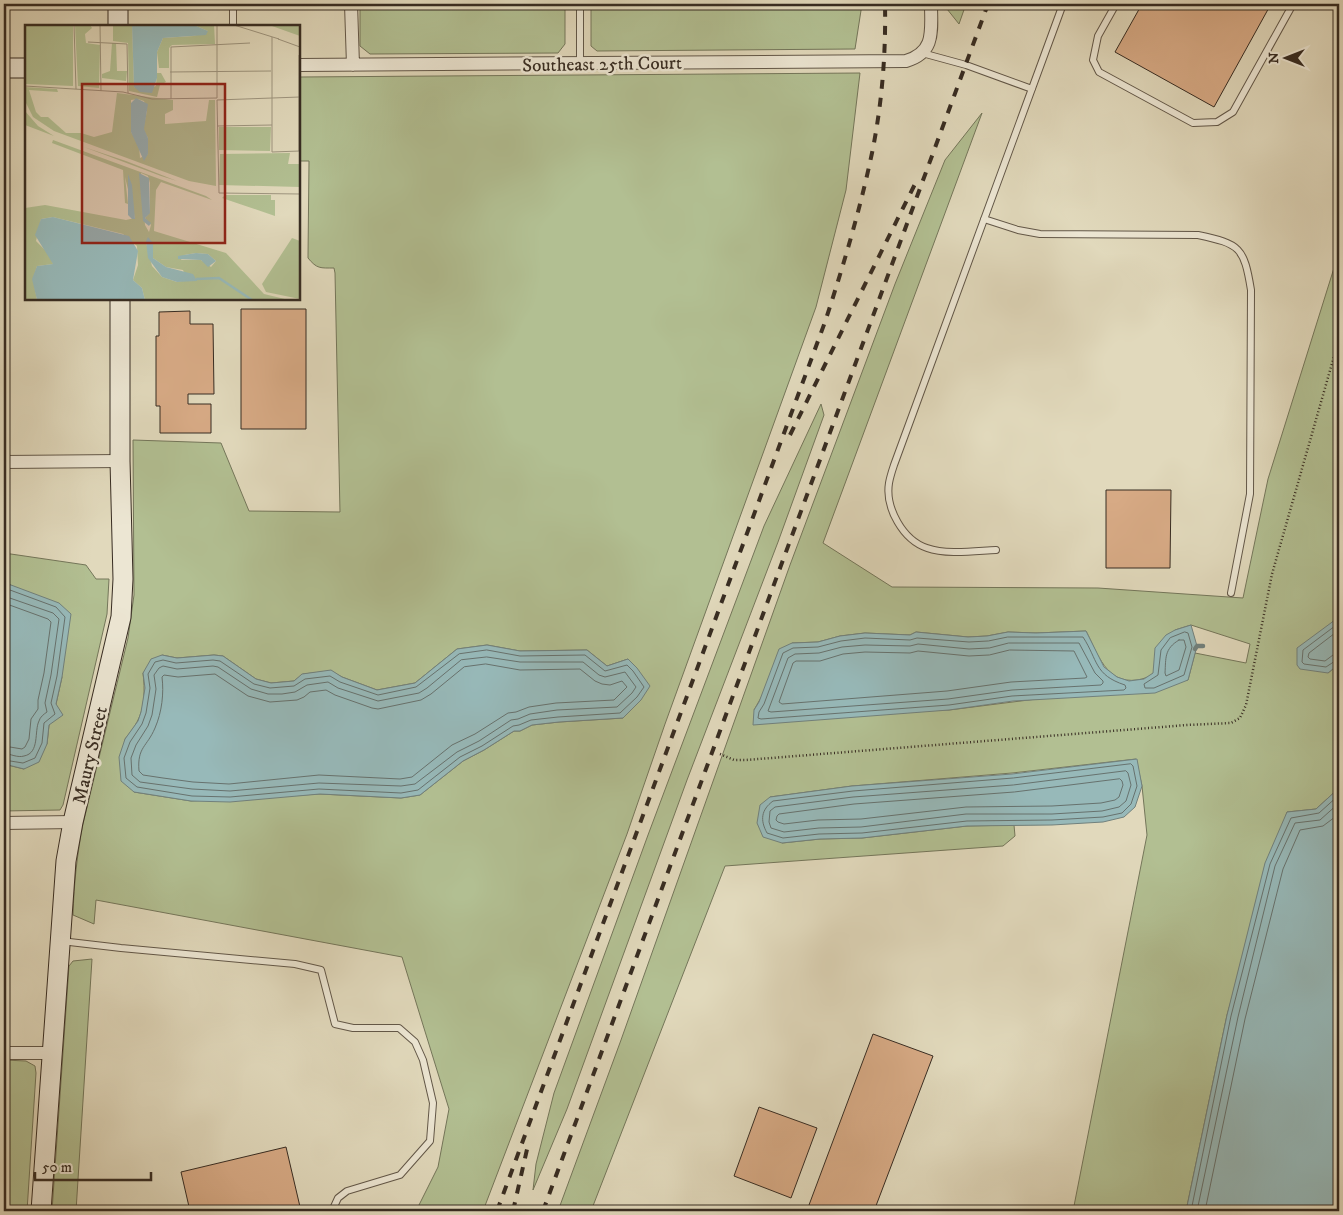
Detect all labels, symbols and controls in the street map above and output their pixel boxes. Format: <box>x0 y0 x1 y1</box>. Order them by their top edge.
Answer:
inset map <box>25 25 300 300</box>
north arrow <box>1260 32 1310 82</box>
street label: Southeast 25th Court <box>522 52 682 77</box>
text: N <box>1265 52 1283 64</box>
street label: Maury Street <box>68 704 113 807</box>
scale bar <box>35 1150 151 1182</box>
text: 50 m <box>42 1158 72 1177</box>

